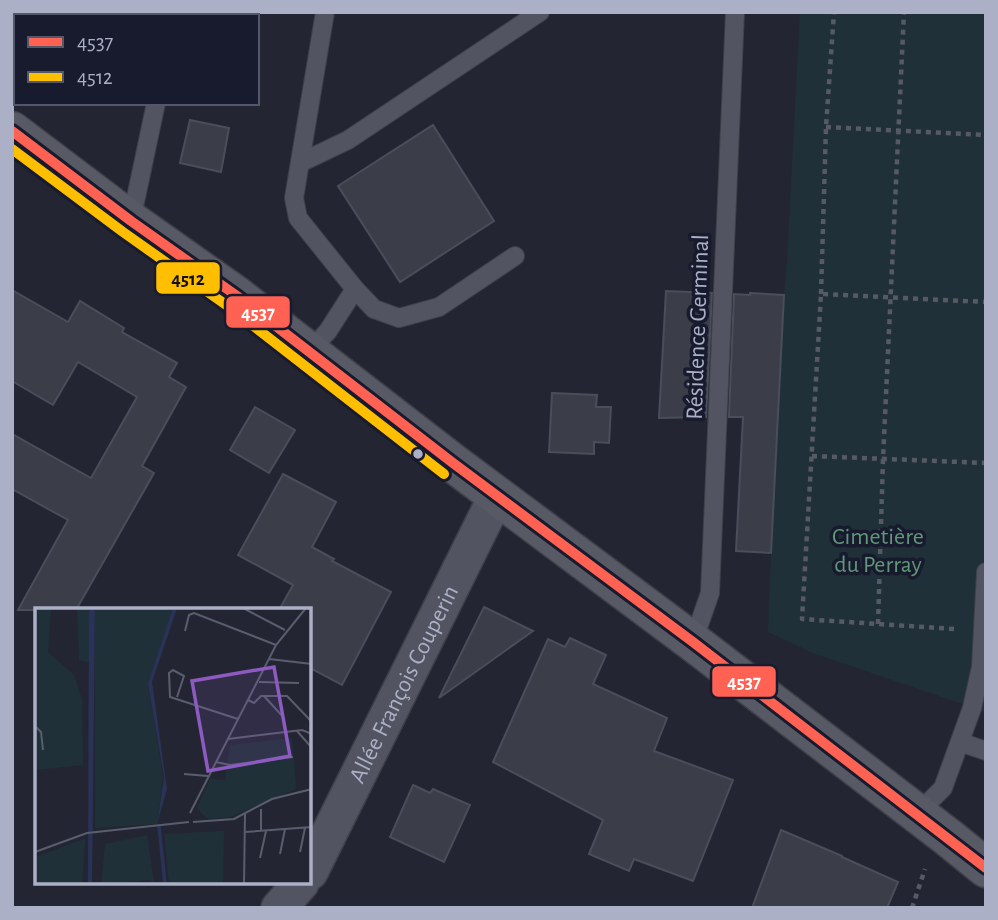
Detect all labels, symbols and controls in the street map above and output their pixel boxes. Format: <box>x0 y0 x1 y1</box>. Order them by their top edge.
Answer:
legend <box>14 14 259 105</box>
text: 4537 <box>77 32 114 53</box>
text: 4512 <box>77 67 113 88</box>
street label: Résidence Germinal <box>683 234 713 420</box>
line badge: 4512 <box>155 261 221 295</box>
text: 4512 <box>171 270 205 289</box>
line badge: 4537 <box>225 295 291 329</box>
text: 4537 <box>241 304 275 323</box>
unlabelled marker <box>411 447 425 461</box>
park label: Cimetière du Perray <box>832 525 924 577</box>
street label: Allée François Couperin <box>345 582 463 787</box>
inset map <box>35 608 312 885</box>
line badge: 4537 <box>711 665 777 698</box>
text: 4537 <box>727 673 761 692</box>

